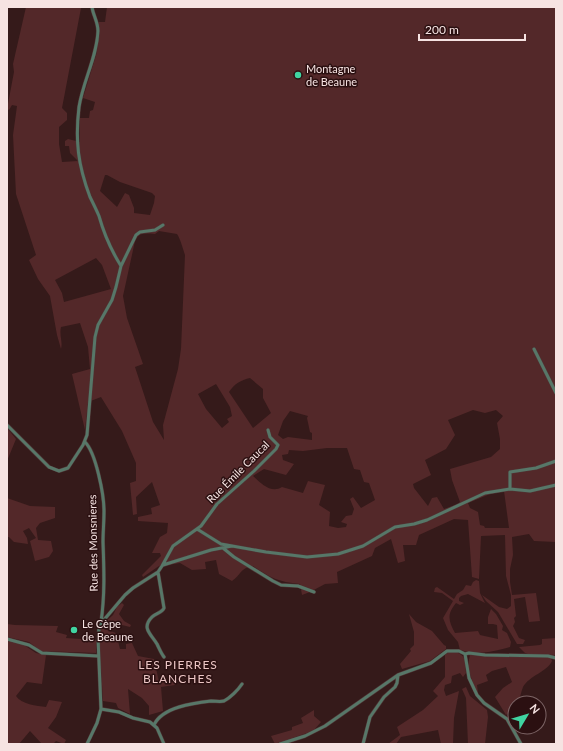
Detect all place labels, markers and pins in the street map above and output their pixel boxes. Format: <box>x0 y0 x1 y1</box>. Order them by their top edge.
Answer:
place label: Montagne de Beaune <box>306 62 357 88</box>
marker: Montagne de Beaune <box>293 70 303 80</box>
place label: Le Cèpe de Beaune <box>82 617 133 643</box>
marker: Le Cèpe de Beaune <box>69 625 79 635</box>

